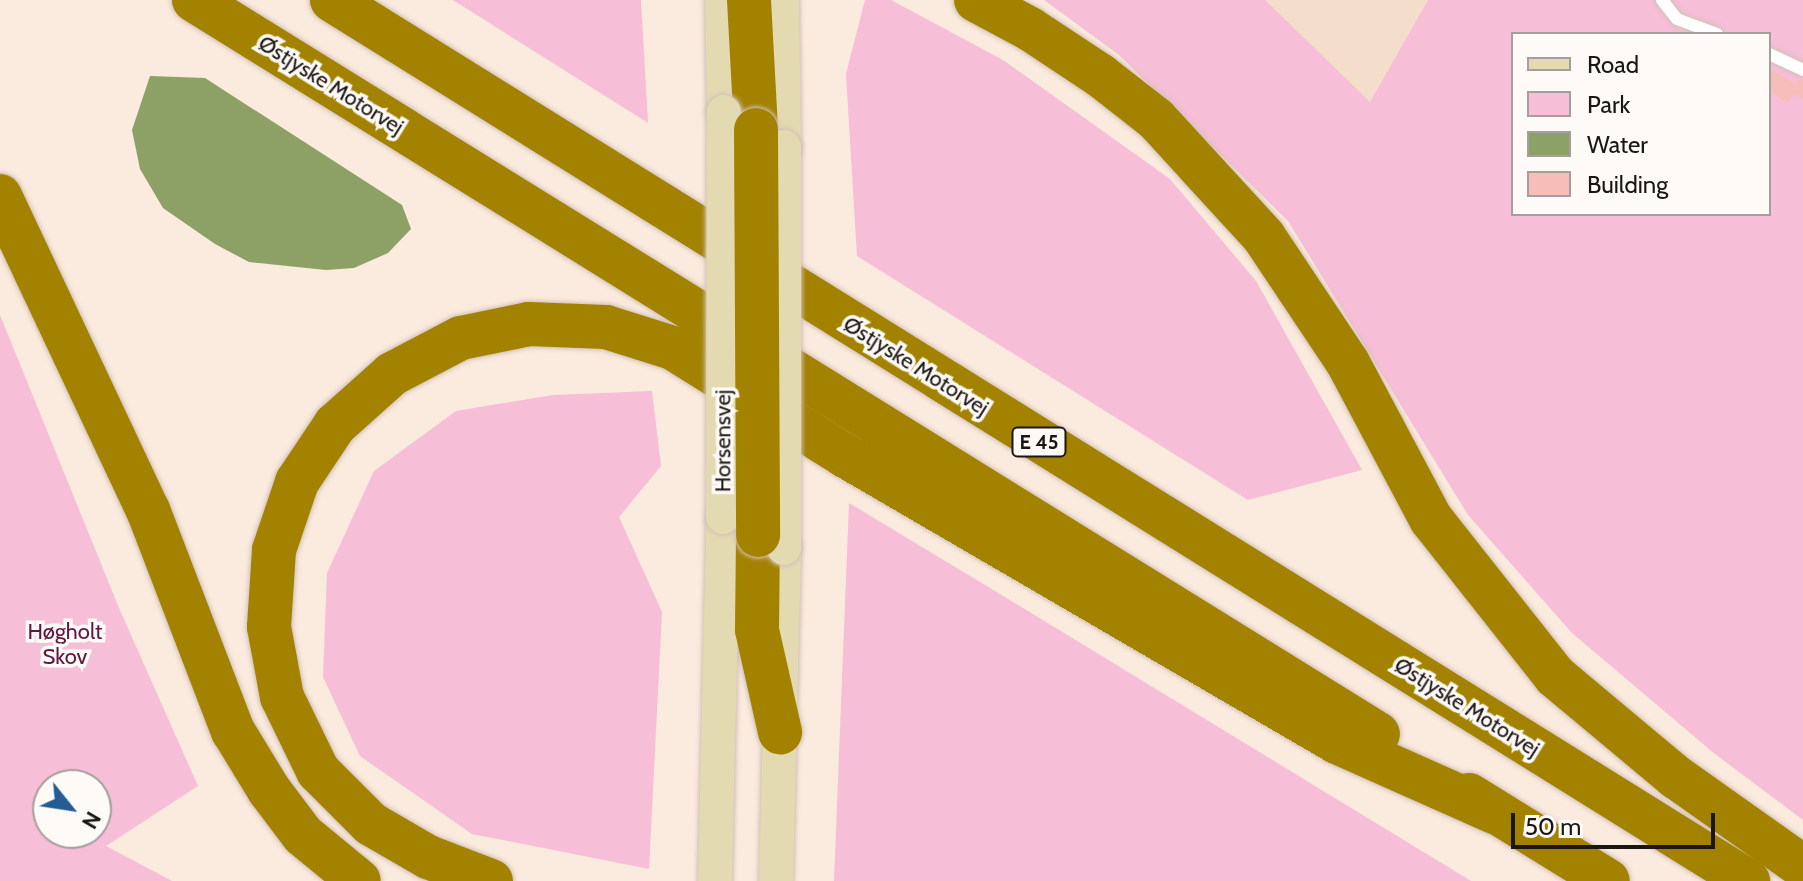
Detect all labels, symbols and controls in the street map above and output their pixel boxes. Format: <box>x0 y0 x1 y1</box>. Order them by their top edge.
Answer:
street label: Østjyske Motorvej <box>254 30 408 140</box>
legend <box>1511 32 1771 216</box>
text: Road <box>1587 50 1639 79</box>
text: Park <box>1587 90 1630 119</box>
text: Water <box>1587 130 1648 159</box>
text: Building <box>1587 170 1668 199</box>
street label: Østjyske Motorvej <box>839 311 993 421</box>
street label: Horsensvej <box>710 390 736 492</box>
road number: E 45 <box>1011 426 1067 458</box>
park label: Høgholt Skov <box>28 618 102 670</box>
street label: Østjyske Motorvej <box>1390 652 1544 762</box>
north arrow <box>32 769 112 849</box>
scale bar <box>1515 797 1719 847</box>
text: N <box>76 807 107 834</box>
text: 50 m <box>1525 812 1581 841</box>

